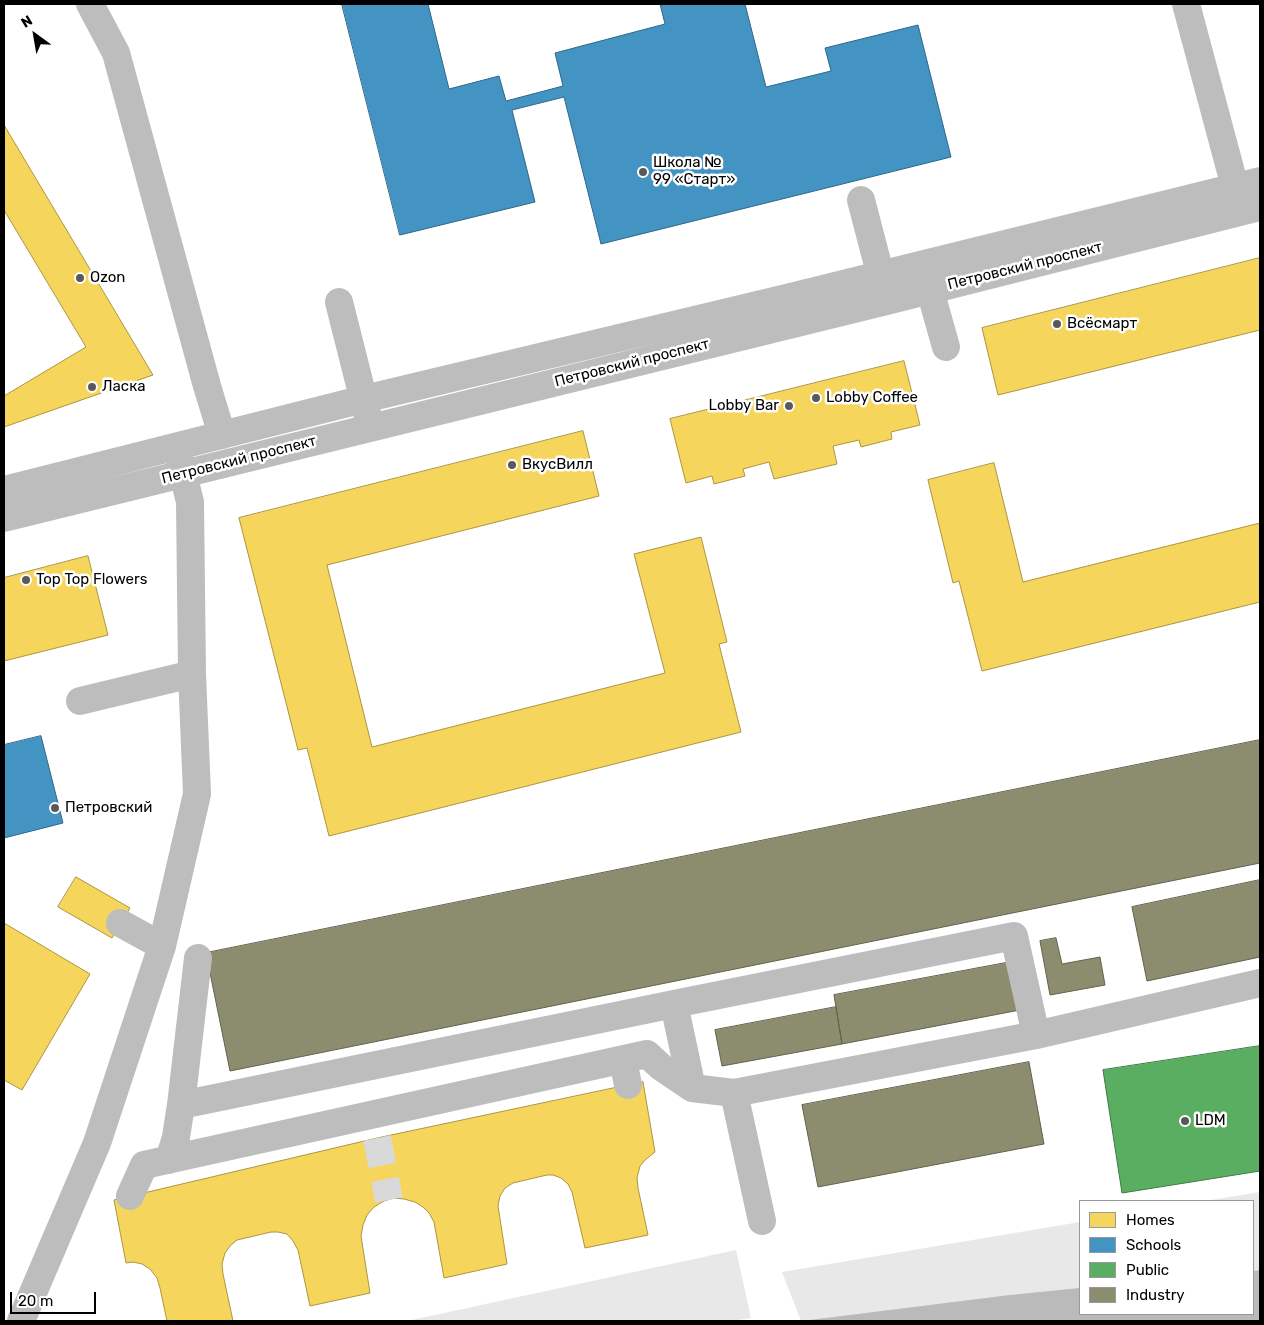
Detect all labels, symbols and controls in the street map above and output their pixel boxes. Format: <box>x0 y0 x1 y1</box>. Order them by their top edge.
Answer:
north arrow <box>10 10 60 60</box>
text: N <box>18 12 36 32</box>
place label: Школа № 99 «Старт» <box>653 154 735 189</box>
marker: Школа № 99 «Старт» <box>637 166 649 178</box>
street label: Петровский проспект <box>946 238 1104 294</box>
place label: Ozon <box>90 269 125 287</box>
marker: Ozon <box>74 272 86 284</box>
place label: Всёсмарт <box>1067 315 1137 333</box>
marker: Всёсмарт <box>1051 318 1063 330</box>
street label: Петровский проспект <box>553 335 711 391</box>
place label: Ласка <box>102 378 145 396</box>
marker: Ласка <box>86 381 98 393</box>
place label: Lobby Coffee <box>826 389 918 407</box>
marker: Lobby Coffee <box>810 392 822 404</box>
place label: Lobby Bar <box>709 397 779 415</box>
marker: Lobby Bar <box>783 400 795 412</box>
street label: Петровский проспект <box>160 432 318 488</box>
place label: ВкусВилл <box>522 456 593 474</box>
marker: ВкусВилл <box>506 459 518 471</box>
place label: Top Top Flowers <box>36 571 147 589</box>
marker: Top Top Flowers <box>20 574 32 586</box>
place label: Петровский <box>65 799 152 817</box>
marker: Петровский <box>49 802 61 814</box>
place label: LDM <box>1195 1112 1226 1130</box>
marker: LDM <box>1179 1115 1191 1127</box>
legend <box>1079 1200 1254 1315</box>
text: Homes <box>1126 1211 1175 1229</box>
text: Schools <box>1126 1236 1181 1254</box>
text: Public <box>1126 1261 1169 1279</box>
scale bar <box>12 1282 99 1314</box>
text: Industry <box>1126 1286 1185 1304</box>
text: 20 m <box>18 1292 53 1310</box>

